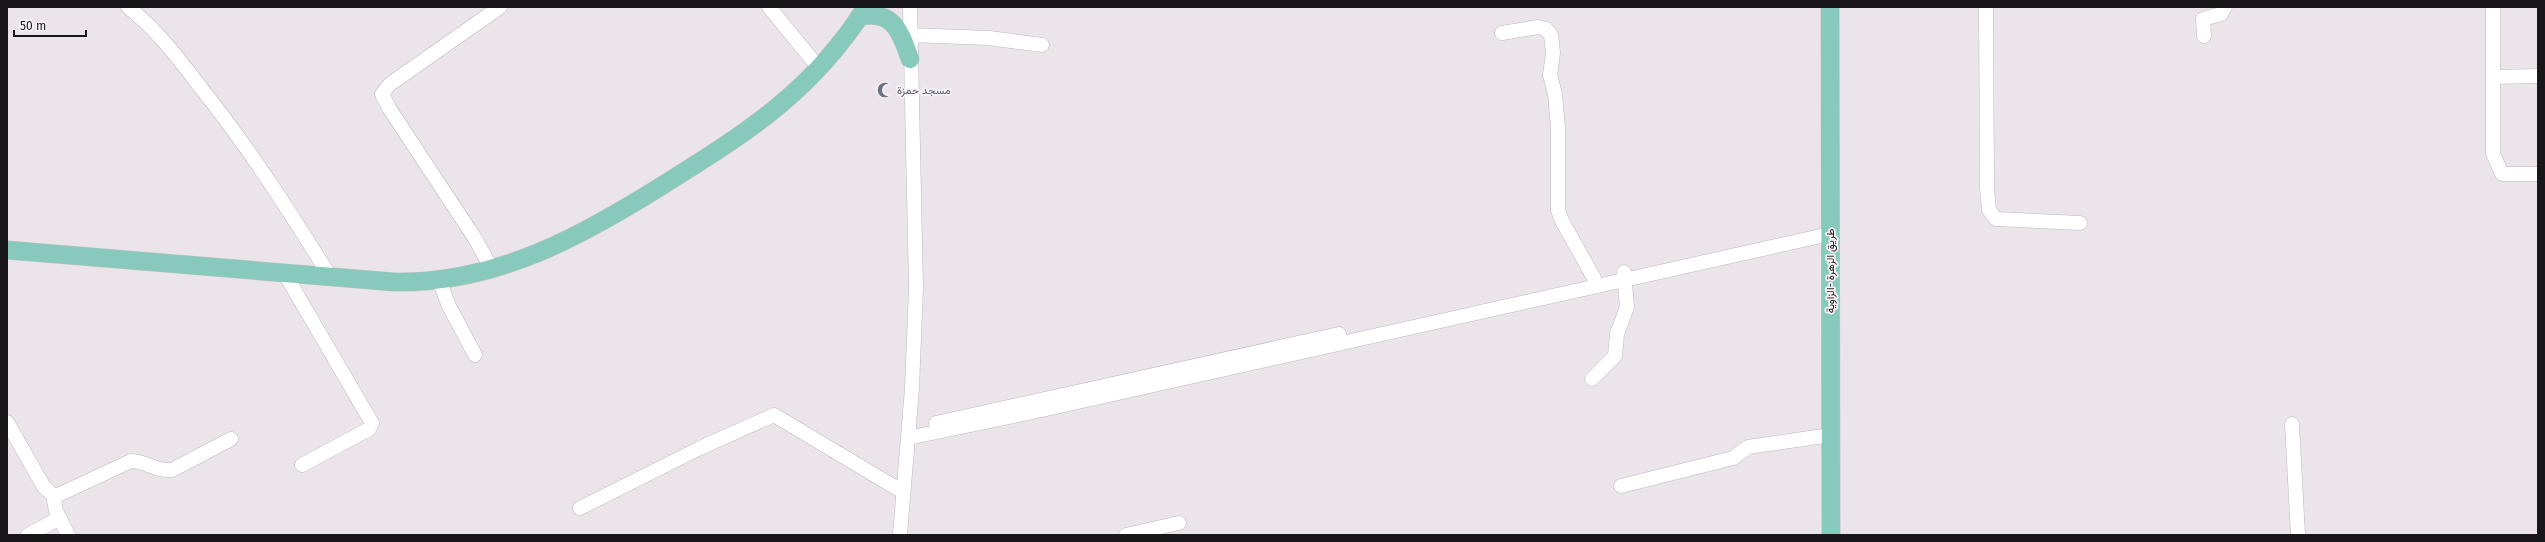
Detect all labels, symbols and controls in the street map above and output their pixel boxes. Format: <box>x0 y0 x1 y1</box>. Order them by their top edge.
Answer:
scale bar <box>14 12 86 38</box>
text: 50 m <box>20 19 46 33</box>
mosque icon: مسجد حمزة <box>876 81 894 99</box>
place label: مسجد حمزة <box>897 84 951 97</box>
street label: طريق الزهرة -الزاوية <box>1824 229 1837 313</box>

